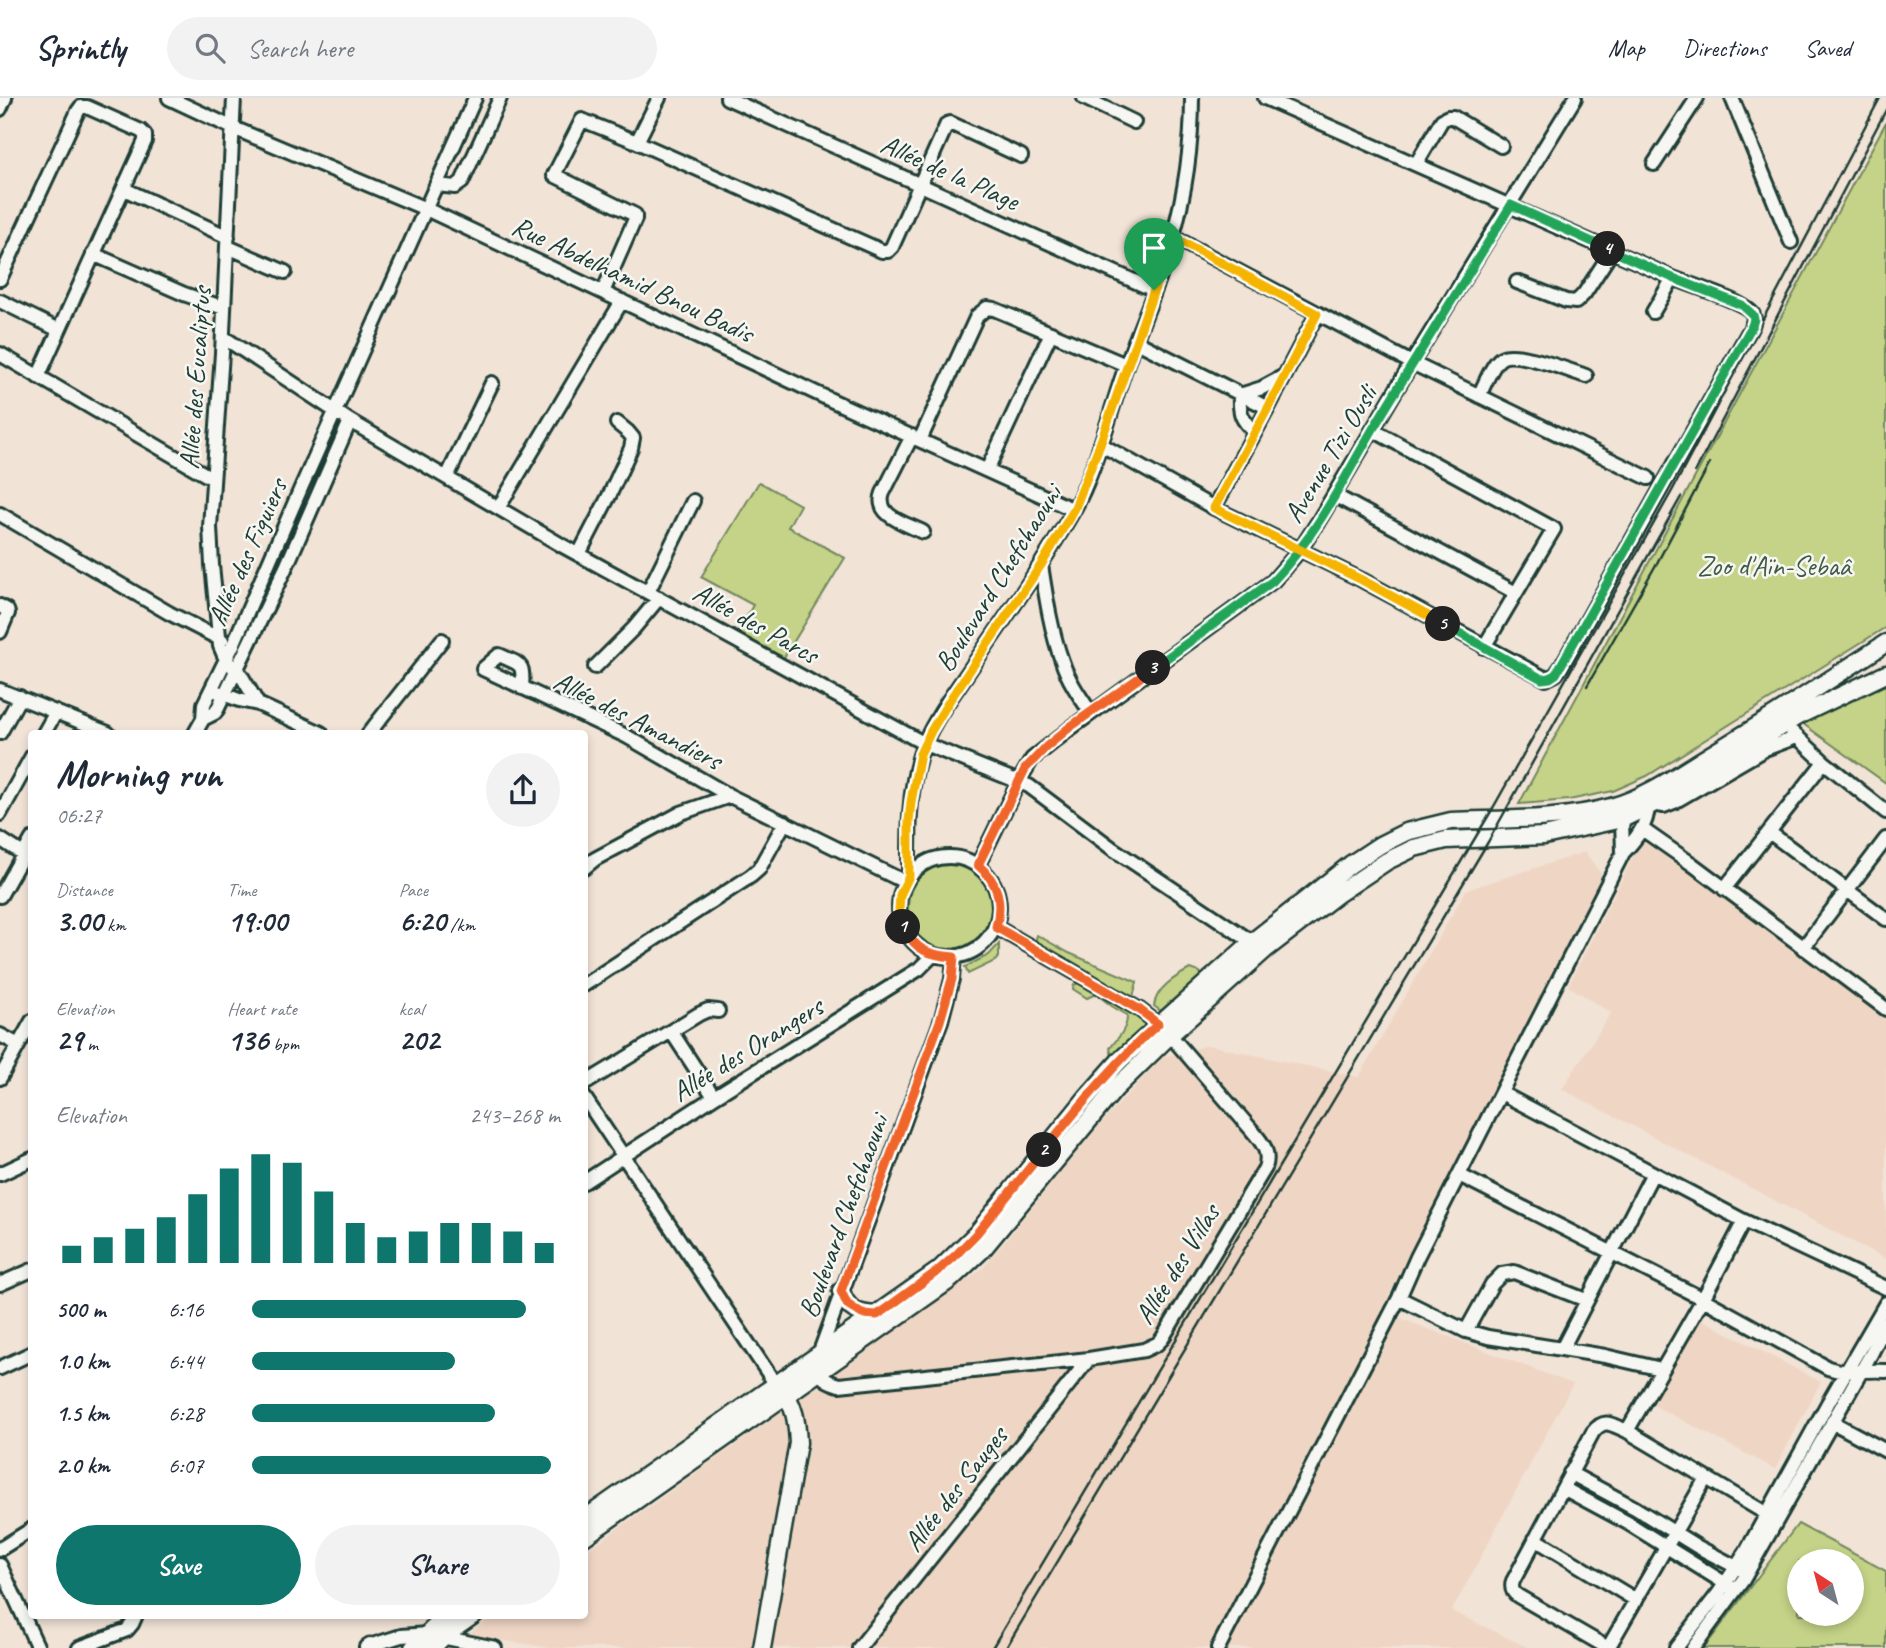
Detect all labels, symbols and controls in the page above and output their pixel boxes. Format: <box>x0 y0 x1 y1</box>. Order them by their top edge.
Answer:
search box <box>167 17 657 80</box>
text: Sprintly <box>35 27 125 69</box>
icon: search <box>191 29 229 67</box>
text: Search here <box>247 32 353 65</box>
text: Map <box>1608 33 1645 63</box>
text: Directions <box>1683 33 1766 63</box>
text: Saved <box>1804 33 1851 63</box>
street label: Allée de la Plage <box>876 126 1026 219</box>
street label: Rue Abdelhamid Bnou Badis <box>507 208 762 351</box>
pin <box>1124 218 1184 290</box>
icon: arrive <box>1135 229 1173 267</box>
pin: 4 <box>1590 232 1626 266</box>
text: 4 <box>1603 236 1612 260</box>
street label: Allée des Eucaliptus <box>171 283 219 470</box>
street label: Avenue Tizi Ousli <box>1275 376 1387 529</box>
street label: Allée des Figuiers <box>199 471 296 631</box>
street label: Boulevard Chefchaouni <box>927 475 1071 678</box>
park label: Zoo d'Aïn-Sebaâ <box>1697 548 1852 583</box>
street label: Allée des Parcs <box>687 574 827 673</box>
pin: 5 <box>1426 606 1460 642</box>
text: 5 <box>1438 611 1447 635</box>
pin: 3 <box>1136 650 1170 686</box>
text: 3 <box>1148 655 1157 679</box>
street label: Allée des Amandiers <box>548 663 730 778</box>
text: Morning run <box>56 751 222 798</box>
button: share <box>486 753 560 827</box>
text: 06:27 <box>56 801 102 830</box>
text: Distance <box>56 878 113 902</box>
text: Time <box>227 878 256 902</box>
text: Pace <box>399 878 428 902</box>
text: 3.00 <box>56 902 102 940</box>
text: 19:00 <box>227 902 287 940</box>
text: 6:20 <box>399 902 446 940</box>
pin: 1 <box>886 910 920 944</box>
text: km <box>102 913 126 937</box>
text: /km <box>446 913 475 937</box>
text: 1 <box>898 914 907 938</box>
street label: Allée des Orangers <box>665 987 831 1109</box>
text: Elevation <box>56 997 114 1021</box>
text: Heart rate <box>227 997 297 1021</box>
text: kcal <box>399 997 424 1021</box>
text: 29 <box>56 1021 83 1059</box>
text: 136 <box>227 1021 268 1059</box>
text: 202 <box>399 1021 439 1059</box>
text: m <box>83 1032 98 1056</box>
text: bpm <box>268 1032 299 1056</box>
text: Elevation <box>56 1101 127 1130</box>
text: 243–268 m <box>469 1101 560 1130</box>
street label: Boulevard Chefchaouni <box>790 1106 897 1322</box>
pin: 2 <box>1026 1132 1062 1168</box>
text: 2 <box>1039 1137 1048 1161</box>
street label: Allée des Villas <box>1126 1195 1229 1331</box>
text: 500 m <box>56 1295 105 1324</box>
text: 6:16 <box>168 1295 204 1324</box>
text: 1.0 km <box>56 1347 110 1376</box>
text: 6:44 <box>168 1347 204 1376</box>
text: 1.5 km <box>56 1399 109 1428</box>
text: 6:28 <box>168 1399 204 1428</box>
street label: Allée des Sauges <box>895 1418 1016 1558</box>
text: 2.0 km <box>56 1451 110 1480</box>
text: 6:07 <box>168 1451 204 1480</box>
button: Save <box>56 1525 301 1605</box>
button: Share <box>315 1525 560 1605</box>
north arrow <box>1787 1549 1864 1626</box>
map controls <box>1787 1549 1864 1626</box>

